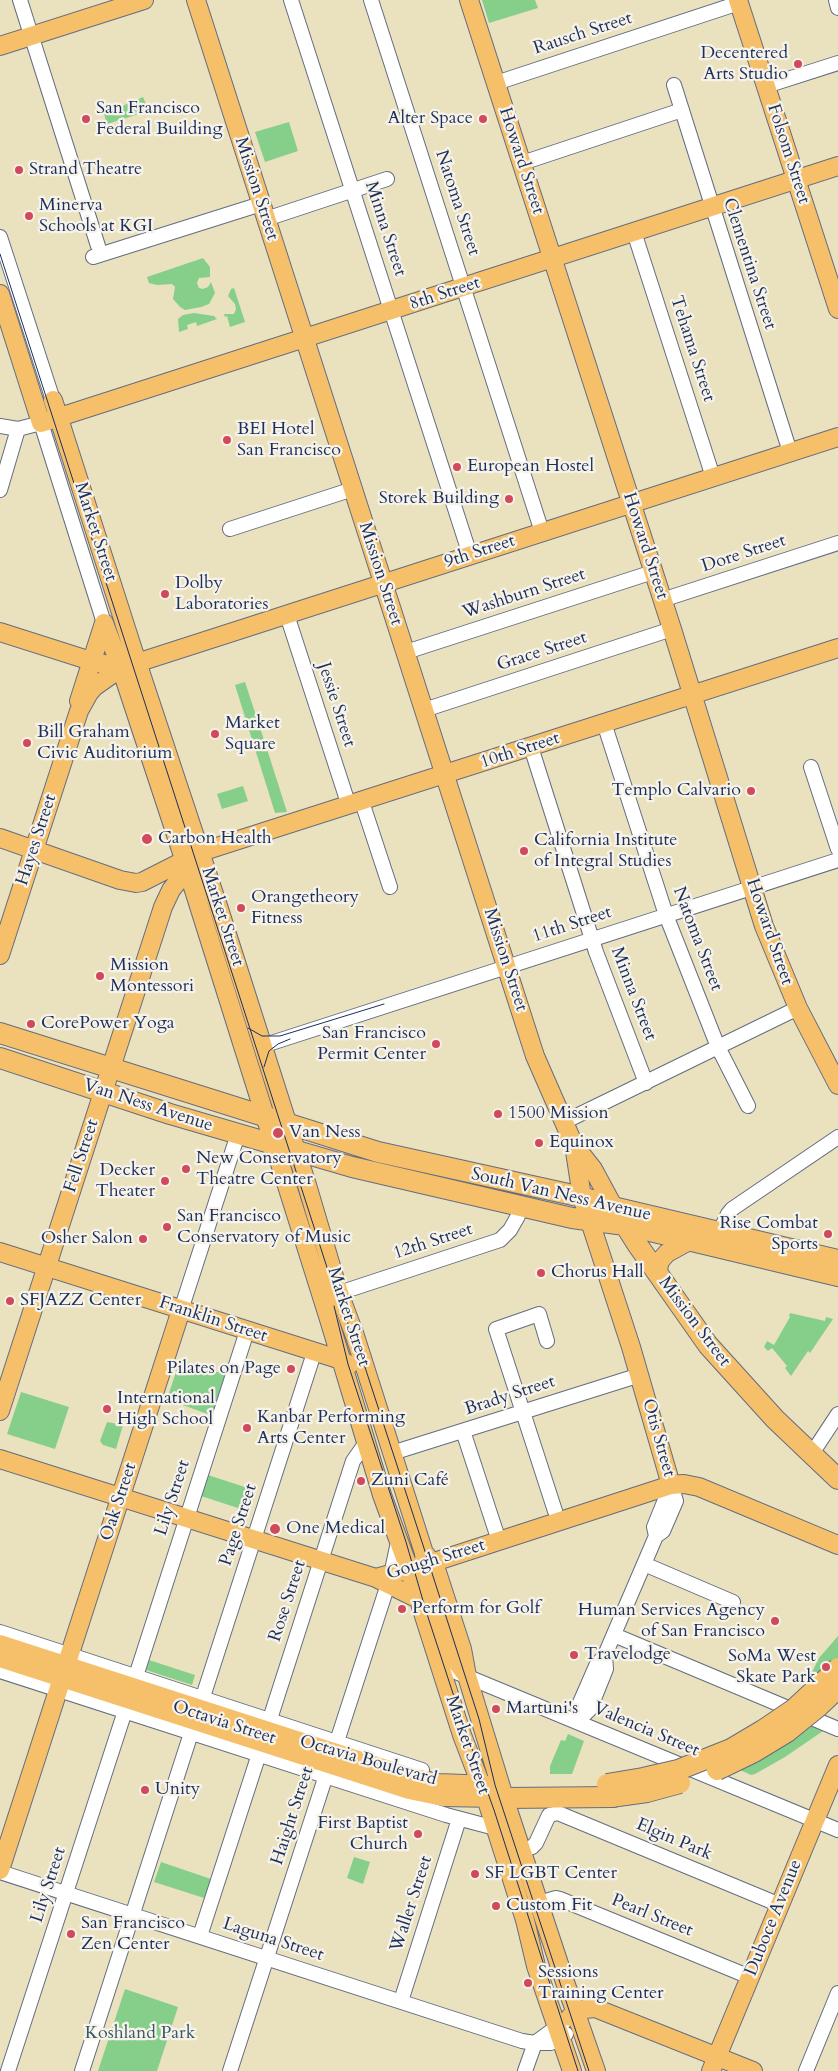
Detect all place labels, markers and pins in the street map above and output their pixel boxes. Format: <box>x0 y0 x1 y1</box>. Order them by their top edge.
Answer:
place label: Decentered Arts Studio <box>700 43 788 86</box>
marker: Decentered Arts Studio <box>792 58 804 70</box>
place label: San Francisco Federal Building <box>96 98 223 140</box>
place label: Alter Space <box>388 108 473 130</box>
marker: San Francisco Federal Building <box>80 113 92 125</box>
marker: Alter Space <box>477 113 489 125</box>
place label: Strand Theatre <box>29 159 142 181</box>
marker: Strand Theatre <box>13 164 25 176</box>
place label: Minerva Schools at KGI <box>39 195 153 238</box>
marker: Minerva Schools at KGI <box>23 210 35 222</box>
place label: BEI Hotel San Francisco <box>237 419 341 462</box>
marker: BEI Hotel San Francisco <box>221 434 233 446</box>
place label: European Hostel <box>467 456 594 478</box>
marker: European Hostel <box>451 461 463 473</box>
place label: Storek Building <box>379 488 499 510</box>
marker: Storek Building <box>503 493 515 505</box>
place label: Dolby Laboratories <box>175 573 269 616</box>
marker: Dolby Laboratories <box>159 588 171 600</box>
place label: Market Square <box>225 713 280 756</box>
place label: Bill Graham Civic Auditorium <box>37 722 173 764</box>
marker: Market Square <box>209 728 221 740</box>
marker: Bill Graham Civic Auditorium <box>21 737 33 749</box>
place label: Templo Calvario <box>611 780 741 802</box>
marker: Templo Calvario <box>745 785 757 797</box>
place label: Carbon Health <box>158 828 272 850</box>
place label: California Institute of Integral Studies <box>534 830 677 872</box>
marker: Carbon Health <box>140 832 154 846</box>
marker: California Institute of Integral Studies <box>518 845 530 857</box>
place label: Orangetheory Fitness <box>251 887 359 930</box>
marker: Orangetheory Fitness <box>235 902 247 914</box>
place label: Mission Montessori <box>110 955 194 998</box>
marker: Mission Montessori <box>94 970 106 982</box>
place label: CorePower Yoga <box>41 1013 175 1035</box>
marker: CorePower Yoga <box>25 1018 37 1030</box>
place label: San Francisco Permit Center <box>317 1023 426 1066</box>
marker: San Francisco Permit Center <box>430 1038 442 1050</box>
place label: 1500 Mission <box>508 1103 609 1125</box>
marker: 1500 Mission <box>492 1108 504 1120</box>
place label: Van Ness <box>289 1122 361 1144</box>
marker: Van Ness <box>271 1126 285 1140</box>
place label: Equinox <box>549 1132 614 1154</box>
marker: Equinox <box>533 1137 545 1149</box>
place label: New Conservatory Theatre Center <box>196 1148 342 1190</box>
place label: Decker Theater <box>96 1160 155 1202</box>
marker: New Conservatory Theatre Center <box>180 1163 192 1175</box>
marker: Decker Theater <box>159 1175 171 1187</box>
place label: San Francisco Conservatory of Music <box>177 1206 351 1248</box>
place label: Rise Combat Sports <box>720 1213 818 1256</box>
marker: San Francisco Conservatory of Music <box>161 1221 173 1233</box>
place label: Osher Salon <box>41 1228 133 1250</box>
marker: Rise Combat Sports <box>822 1228 834 1240</box>
marker: Osher Salon <box>137 1233 149 1245</box>
place label: Chorus Hall <box>551 1262 644 1284</box>
marker: Chorus Hall <box>535 1267 547 1279</box>
place label: SFJAZZ Center <box>20 1290 141 1312</box>
marker: SFJAZZ Center <box>4 1295 16 1307</box>
place label: Pilates on Page <box>167 1358 281 1380</box>
marker: Pilates on Page <box>285 1363 297 1375</box>
place label: International High School <box>117 1388 215 1430</box>
marker: International High School <box>101 1403 113 1415</box>
place label: Kanbar Performing Arts Center <box>257 1407 405 1450</box>
marker: Kanbar Performing Arts Center <box>241 1422 253 1434</box>
place label: Zuni Café <box>371 1470 449 1492</box>
marker: Zuni Café <box>355 1475 367 1487</box>
place label: One Medical <box>286 1518 385 1540</box>
marker: One Medical <box>268 1522 282 1536</box>
place label: Perform for Golf <box>412 1598 540 1620</box>
place label: Human Services Agency of San Francisco <box>578 1600 765 1642</box>
marker: Perform for Golf <box>396 1603 408 1615</box>
marker: Human Services Agency of San Francisco <box>769 1615 781 1627</box>
place label: Travelodge <box>584 1644 671 1666</box>
place label: SoMa West Skate Park <box>728 1646 816 1688</box>
marker: Travelodge <box>568 1649 580 1661</box>
marker: SoMa West Skate Park <box>820 1661 832 1673</box>
place label: Martuni's <box>506 1698 578 1720</box>
marker: Martuni's <box>490 1703 502 1715</box>
place label: Unity <box>155 1779 200 1801</box>
marker: Unity <box>139 1784 151 1796</box>
place label: First Baptist Church <box>318 1813 408 1856</box>
marker: First Baptist Church <box>412 1828 424 1840</box>
place label: SF LGBT Center <box>485 1863 617 1885</box>
marker: SF LGBT Center <box>469 1868 481 1880</box>
place label: Custom Fit <box>506 1895 592 1917</box>
marker: Custom Fit <box>490 1900 502 1912</box>
place label: San Francisco Zen Center <box>81 1913 185 1956</box>
marker: San Francisco Zen Center <box>65 1928 77 1940</box>
place label: Sessions Training Center <box>538 1962 664 2005</box>
marker: Sessions Training Center <box>522 1977 534 1989</box>

